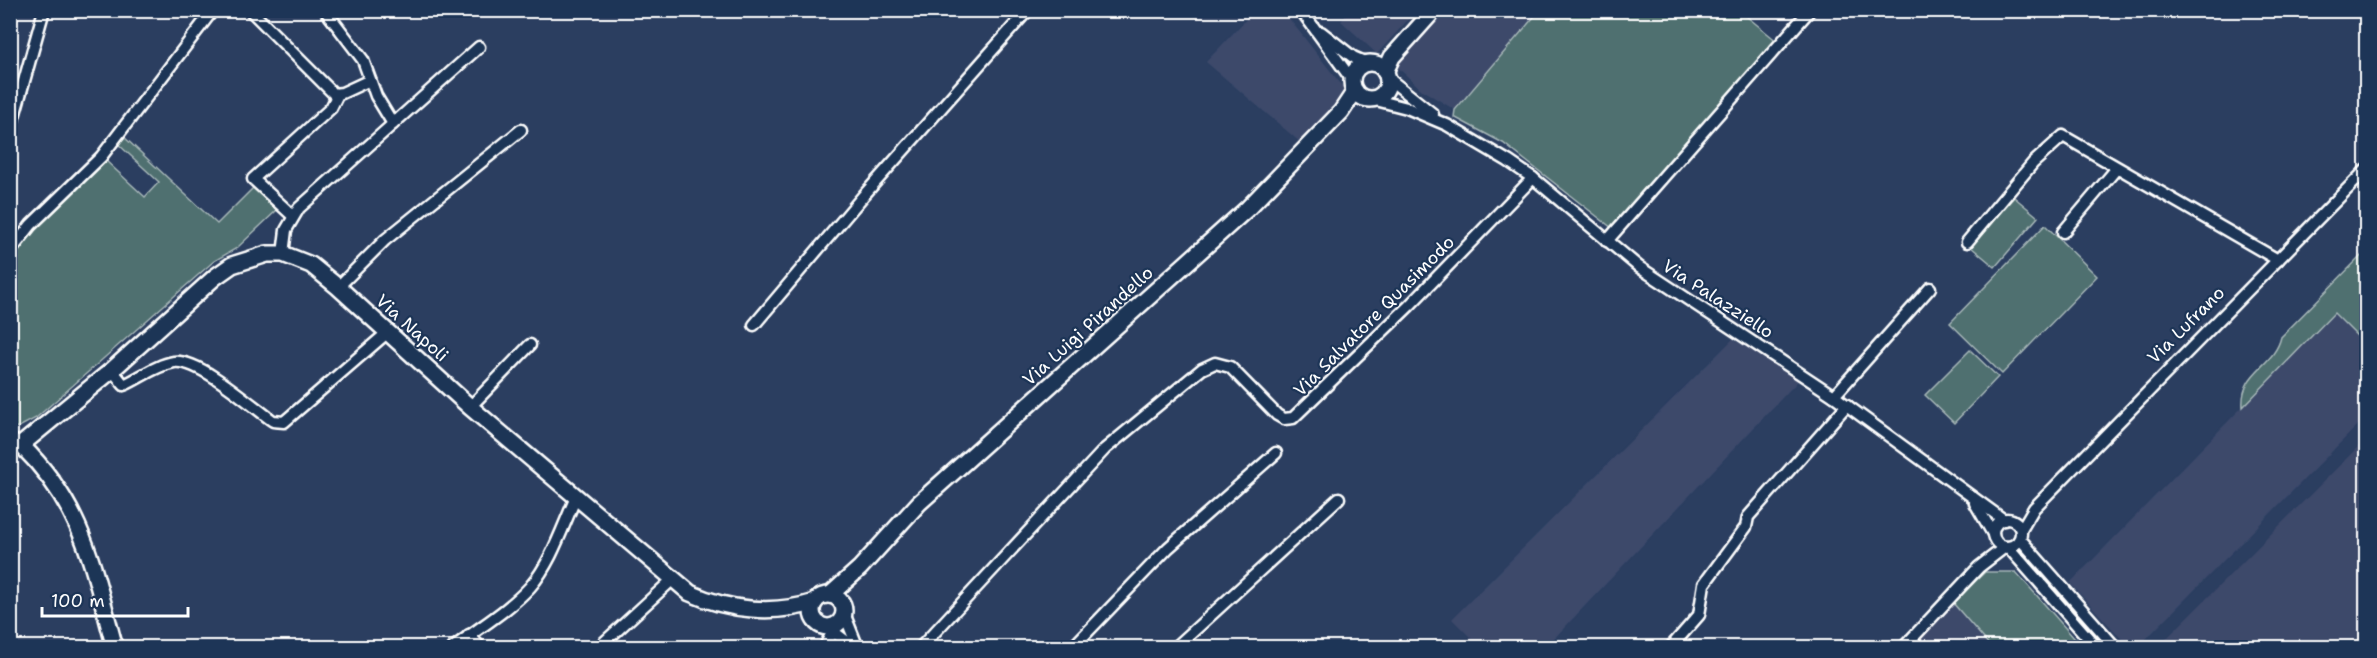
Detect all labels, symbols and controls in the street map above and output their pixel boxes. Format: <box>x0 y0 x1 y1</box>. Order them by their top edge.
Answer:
street label: Via Salvatore Quasimodo <box>1288 230 1460 402</box>
street label: Via Palazziello <box>1658 254 1778 344</box>
street label: Via Luigi Pirandello <box>1018 261 1158 391</box>
street label: Via Lufrano <box>2142 281 2230 369</box>
street label: Via Napoli <box>370 289 454 367</box>
scale bar <box>42 580 188 618</box>
text: 100 m <box>51 589 105 613</box>

